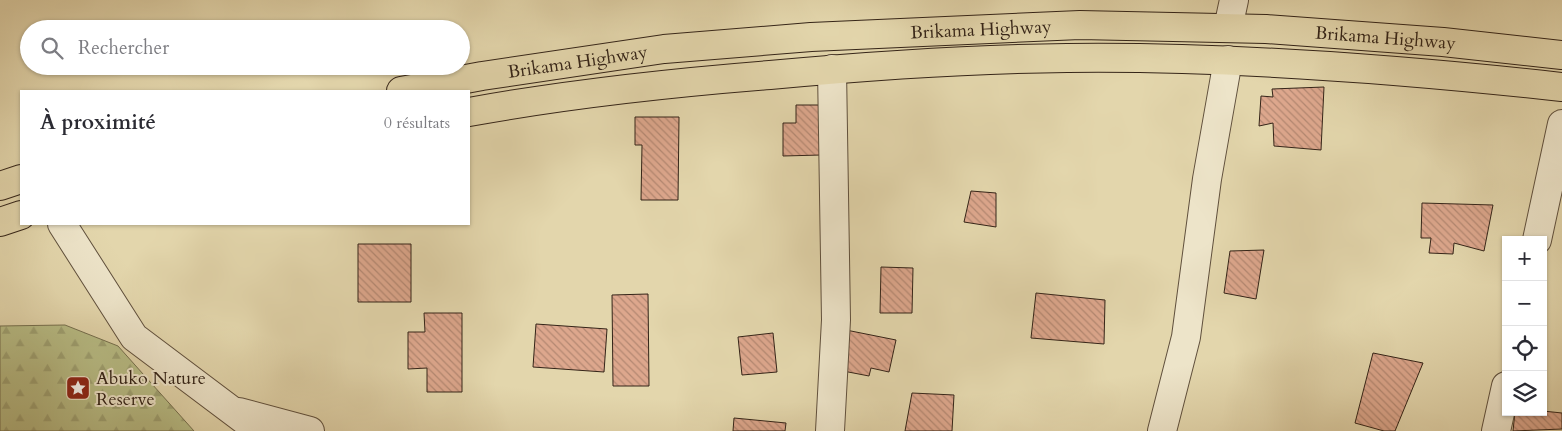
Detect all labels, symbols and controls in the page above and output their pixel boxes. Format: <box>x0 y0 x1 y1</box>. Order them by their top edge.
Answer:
street label: Brikama Highway <box>910 14 1052 45</box>
search box <box>20 20 470 75</box>
street label: Brikama Highway <box>1314 20 1458 56</box>
icon: search <box>38 34 66 62</box>
text: Rechercher <box>78 35 169 61</box>
street label: Brikama Highway <box>506 39 650 85</box>
text: À proximité <box>40 108 156 137</box>
text: 0 résultats <box>384 112 450 134</box>
map controls <box>1502 236 1547 416</box>
button: + <box>1502 236 1547 281</box>
button: − <box>1502 281 1547 326</box>
button: locate <box>1502 326 1547 371</box>
place label: Abuko Nature Reserve <box>96 366 206 412</box>
button: layers <box>1502 371 1547 416</box>
place icon: Abuko Nature Reserve <box>65 375 91 401</box>

